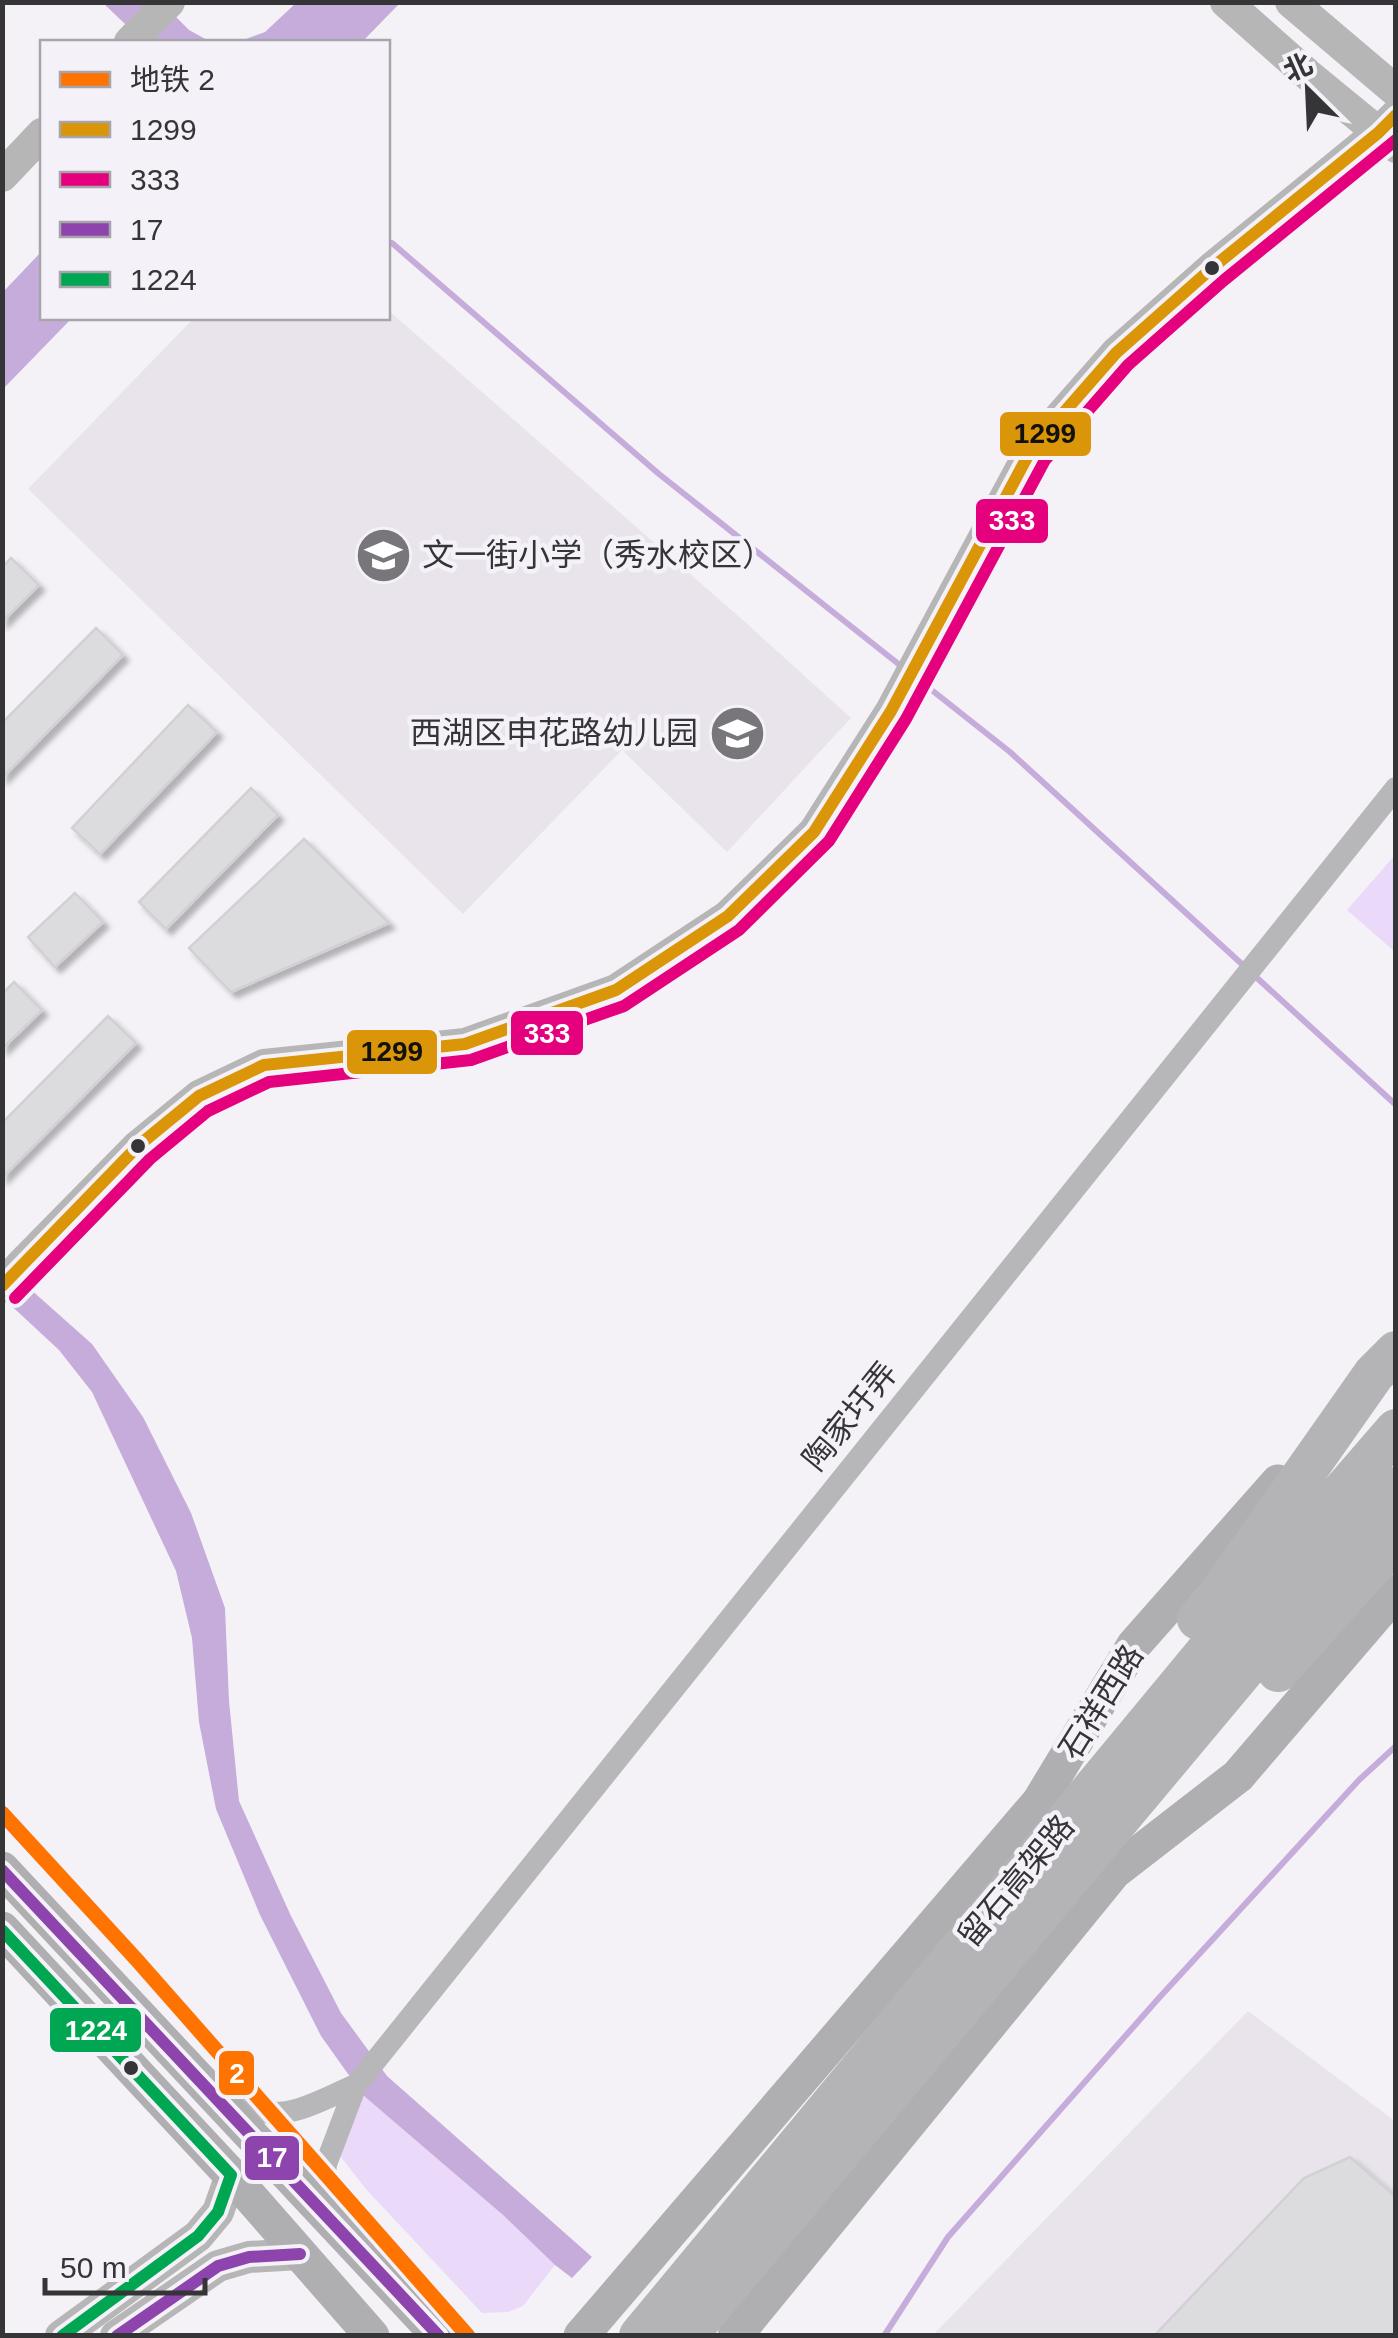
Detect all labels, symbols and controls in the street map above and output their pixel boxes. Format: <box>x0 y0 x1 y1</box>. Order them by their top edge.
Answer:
legend <box>40 40 390 320</box>
north arrow <box>1258 40 1358 140</box>
text: 北 <box>1279 48 1317 87</box>
text: 地铁 2 <box>130 63 215 96</box>
text: 1299 <box>130 113 197 146</box>
text: 333 <box>130 163 180 196</box>
text: 17 <box>130 213 163 246</box>
unlabelled marker <box>1202 258 1222 278</box>
text: 1224 <box>130 263 197 296</box>
line badge: 1299 <box>998 410 1093 458</box>
text: 1299 <box>1014 418 1076 449</box>
line badge: 333 <box>974 497 1050 545</box>
text: 333 <box>989 505 1035 536</box>
school or university icon: 文一街小学（秀水校区） <box>353 525 413 585</box>
place label: 文一街小学（秀水校区） <box>422 537 774 573</box>
school or university icon: 西湖区申花路幼儿园 <box>707 703 767 763</box>
place label: 西湖区申花路幼儿园 <box>410 715 698 751</box>
line badge: 333 <box>509 1009 585 1057</box>
text: 333 <box>524 1018 570 1049</box>
line badge: 1299 <box>345 1028 439 1076</box>
text: 1299 <box>361 1036 423 1067</box>
unlabelled marker <box>128 1136 148 1156</box>
street label: 陶家圩弄 <box>796 1355 904 1477</box>
street label: 石祥西路 <box>1052 1638 1150 1766</box>
street label: 留石高架路 <box>951 1808 1081 1954</box>
line badge: 1224 <box>48 2006 143 2054</box>
text: 1224 <box>65 2015 128 2046</box>
line badge: 2 <box>217 2049 256 2097</box>
unlabelled marker <box>121 2058 141 2078</box>
text: 2 <box>229 2058 245 2089</box>
line badge: 17 <box>243 2134 301 2182</box>
text: 17 <box>256 2142 288 2173</box>
scale bar <box>45 2233 205 2295</box>
text: 50 m <box>60 2251 127 2284</box>

